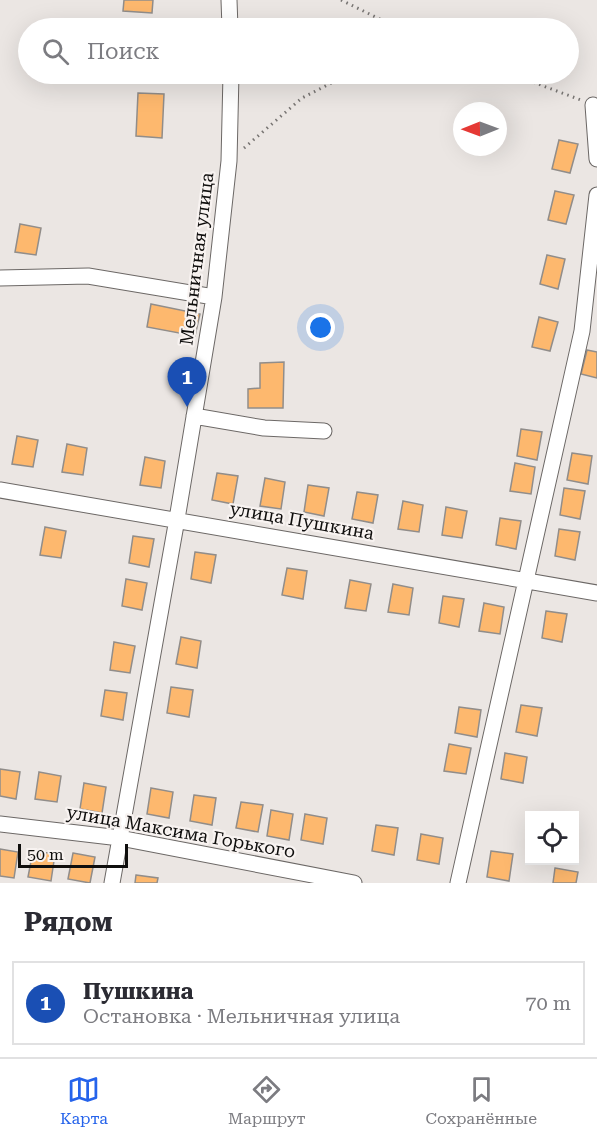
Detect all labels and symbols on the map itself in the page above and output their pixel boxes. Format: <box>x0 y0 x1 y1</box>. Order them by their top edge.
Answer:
north arrow <box>453 102 507 156</box>
street label: Мельничная улица <box>175 171 218 347</box>
your location <box>306 313 335 342</box>
pin: 1 <box>168 358 207 407</box>
street label: улица Пушкина <box>228 497 376 544</box>
street label: улица Максима Горького <box>65 801 297 862</box>
scale bar <box>18 841 128 868</box>

